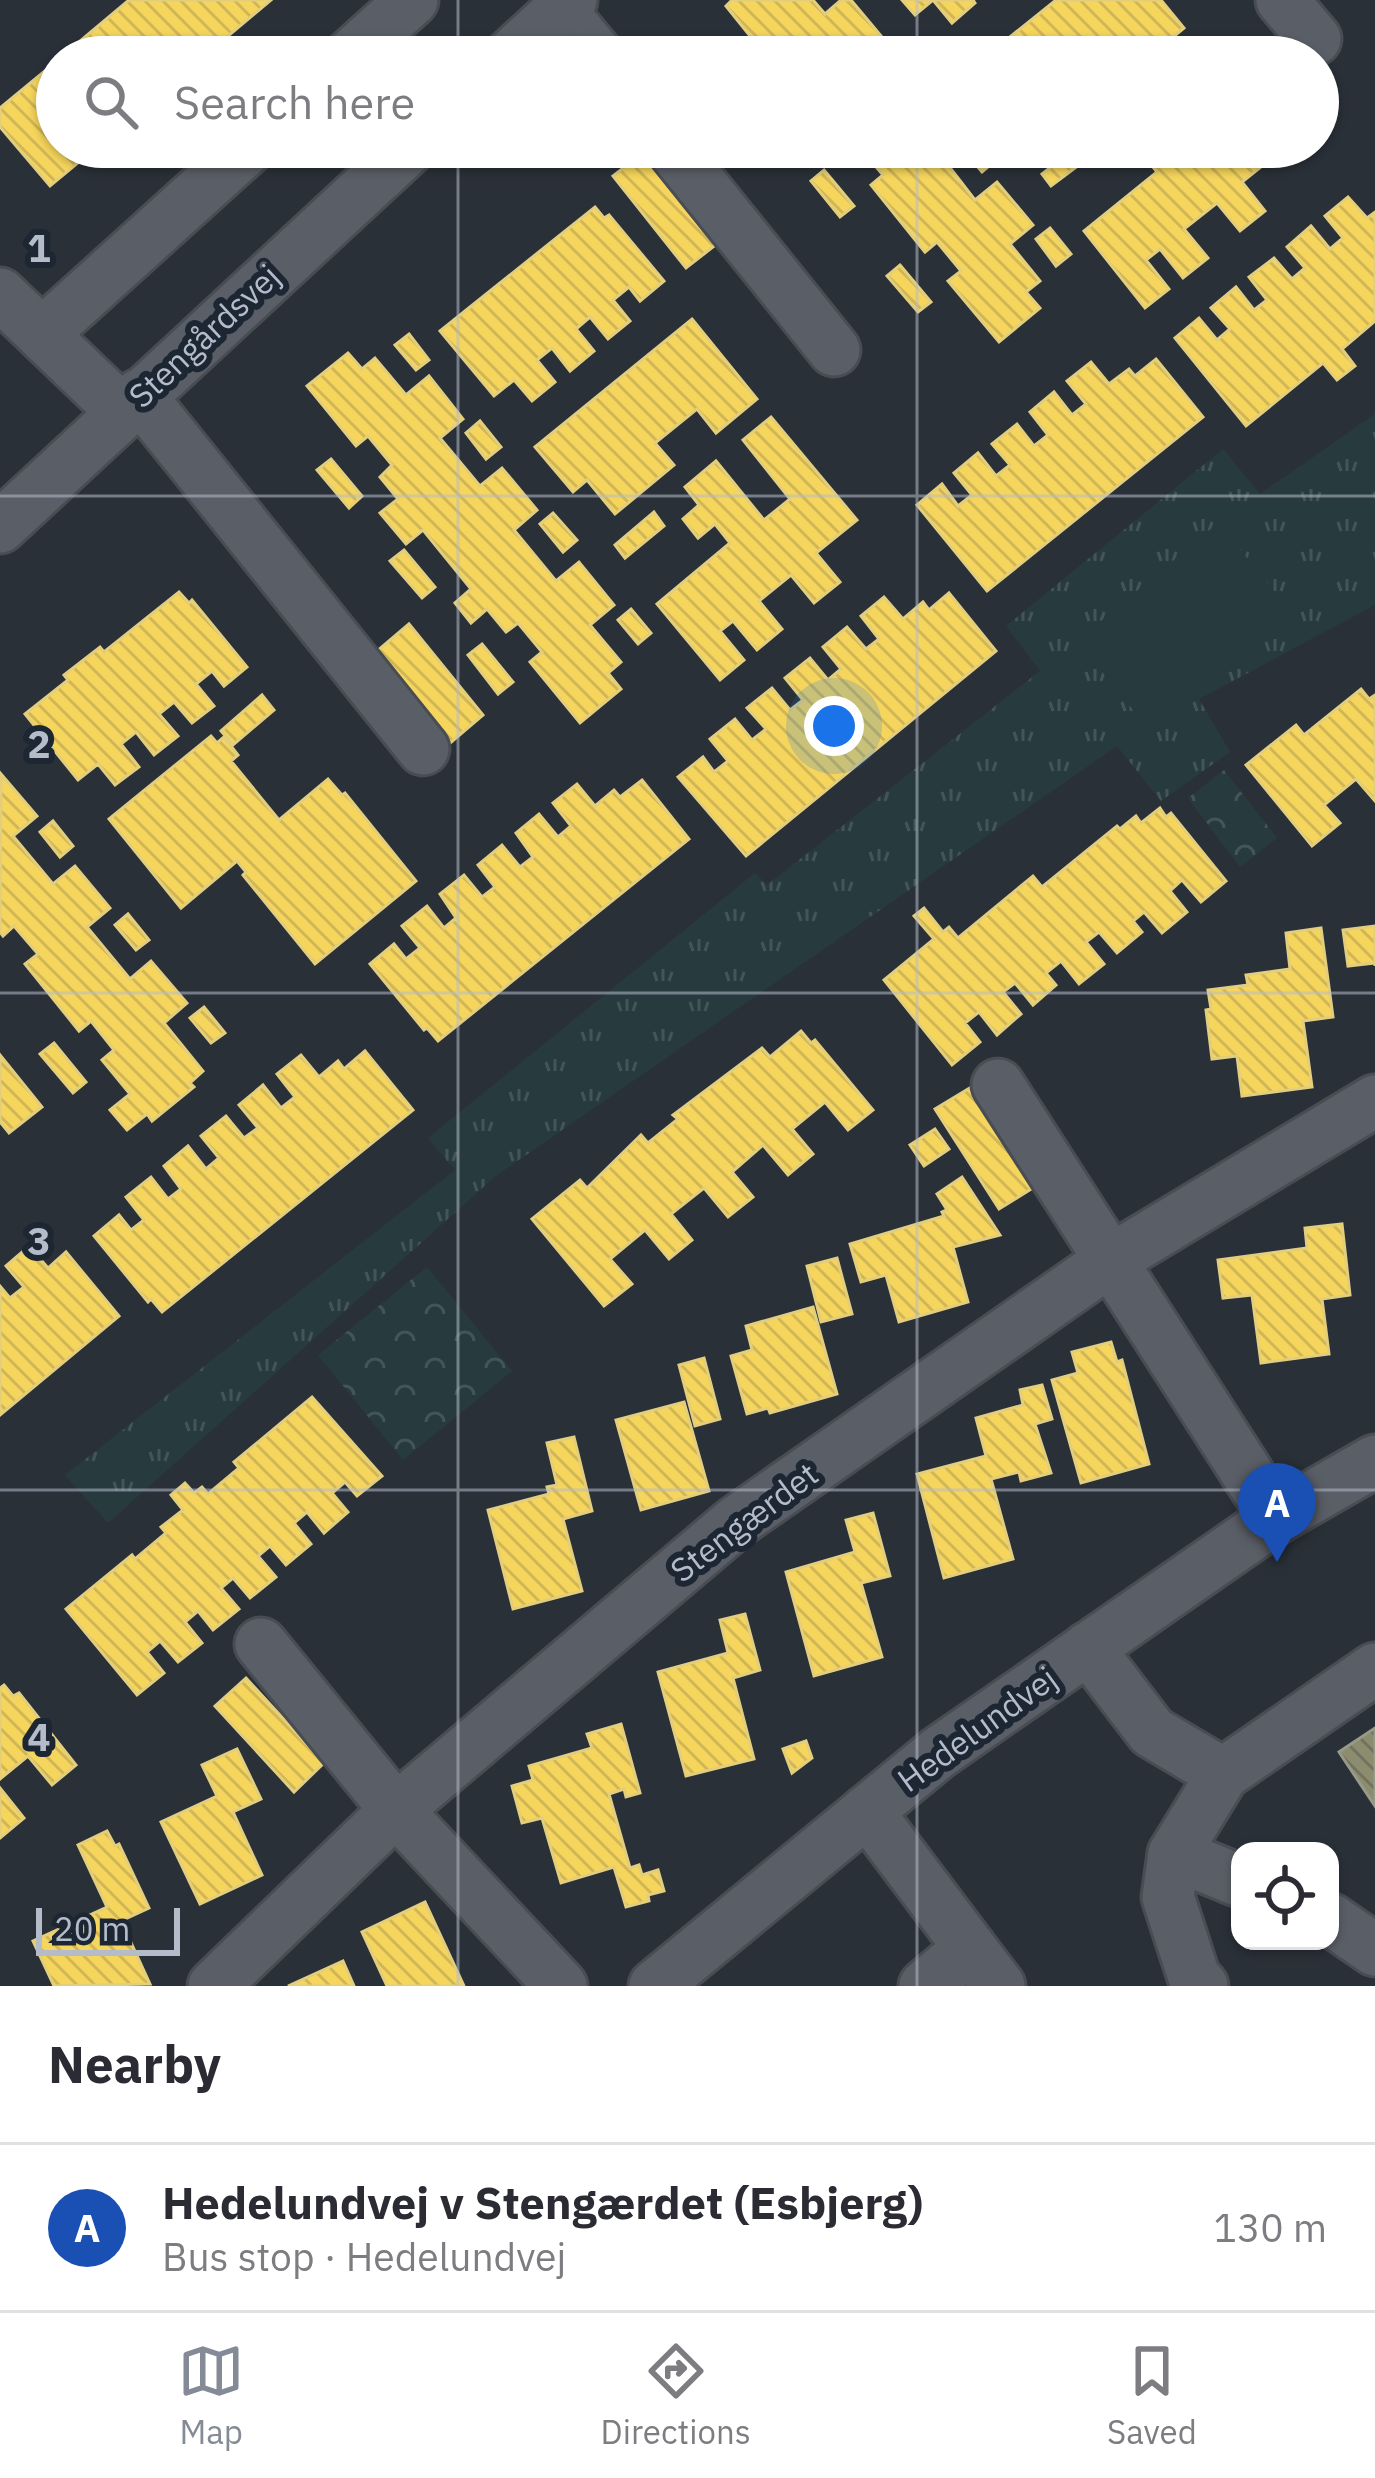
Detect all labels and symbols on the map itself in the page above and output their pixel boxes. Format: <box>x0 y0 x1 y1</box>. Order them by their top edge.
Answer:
text: 1 <box>27 222 51 273</box>
street label: Stengårdsvej <box>119 255 288 417</box>
your location <box>804 696 864 756</box>
text: 2 <box>27 718 51 769</box>
text: 3 <box>27 1215 51 1266</box>
street label: Stengærdet <box>661 1452 826 1591</box>
pin: A <box>1238 1463 1316 1562</box>
street label: Hedelundvej <box>889 1656 1065 1801</box>
text: 4 <box>27 1711 51 1762</box>
scale bar <box>36 1902 180 1955</box>

